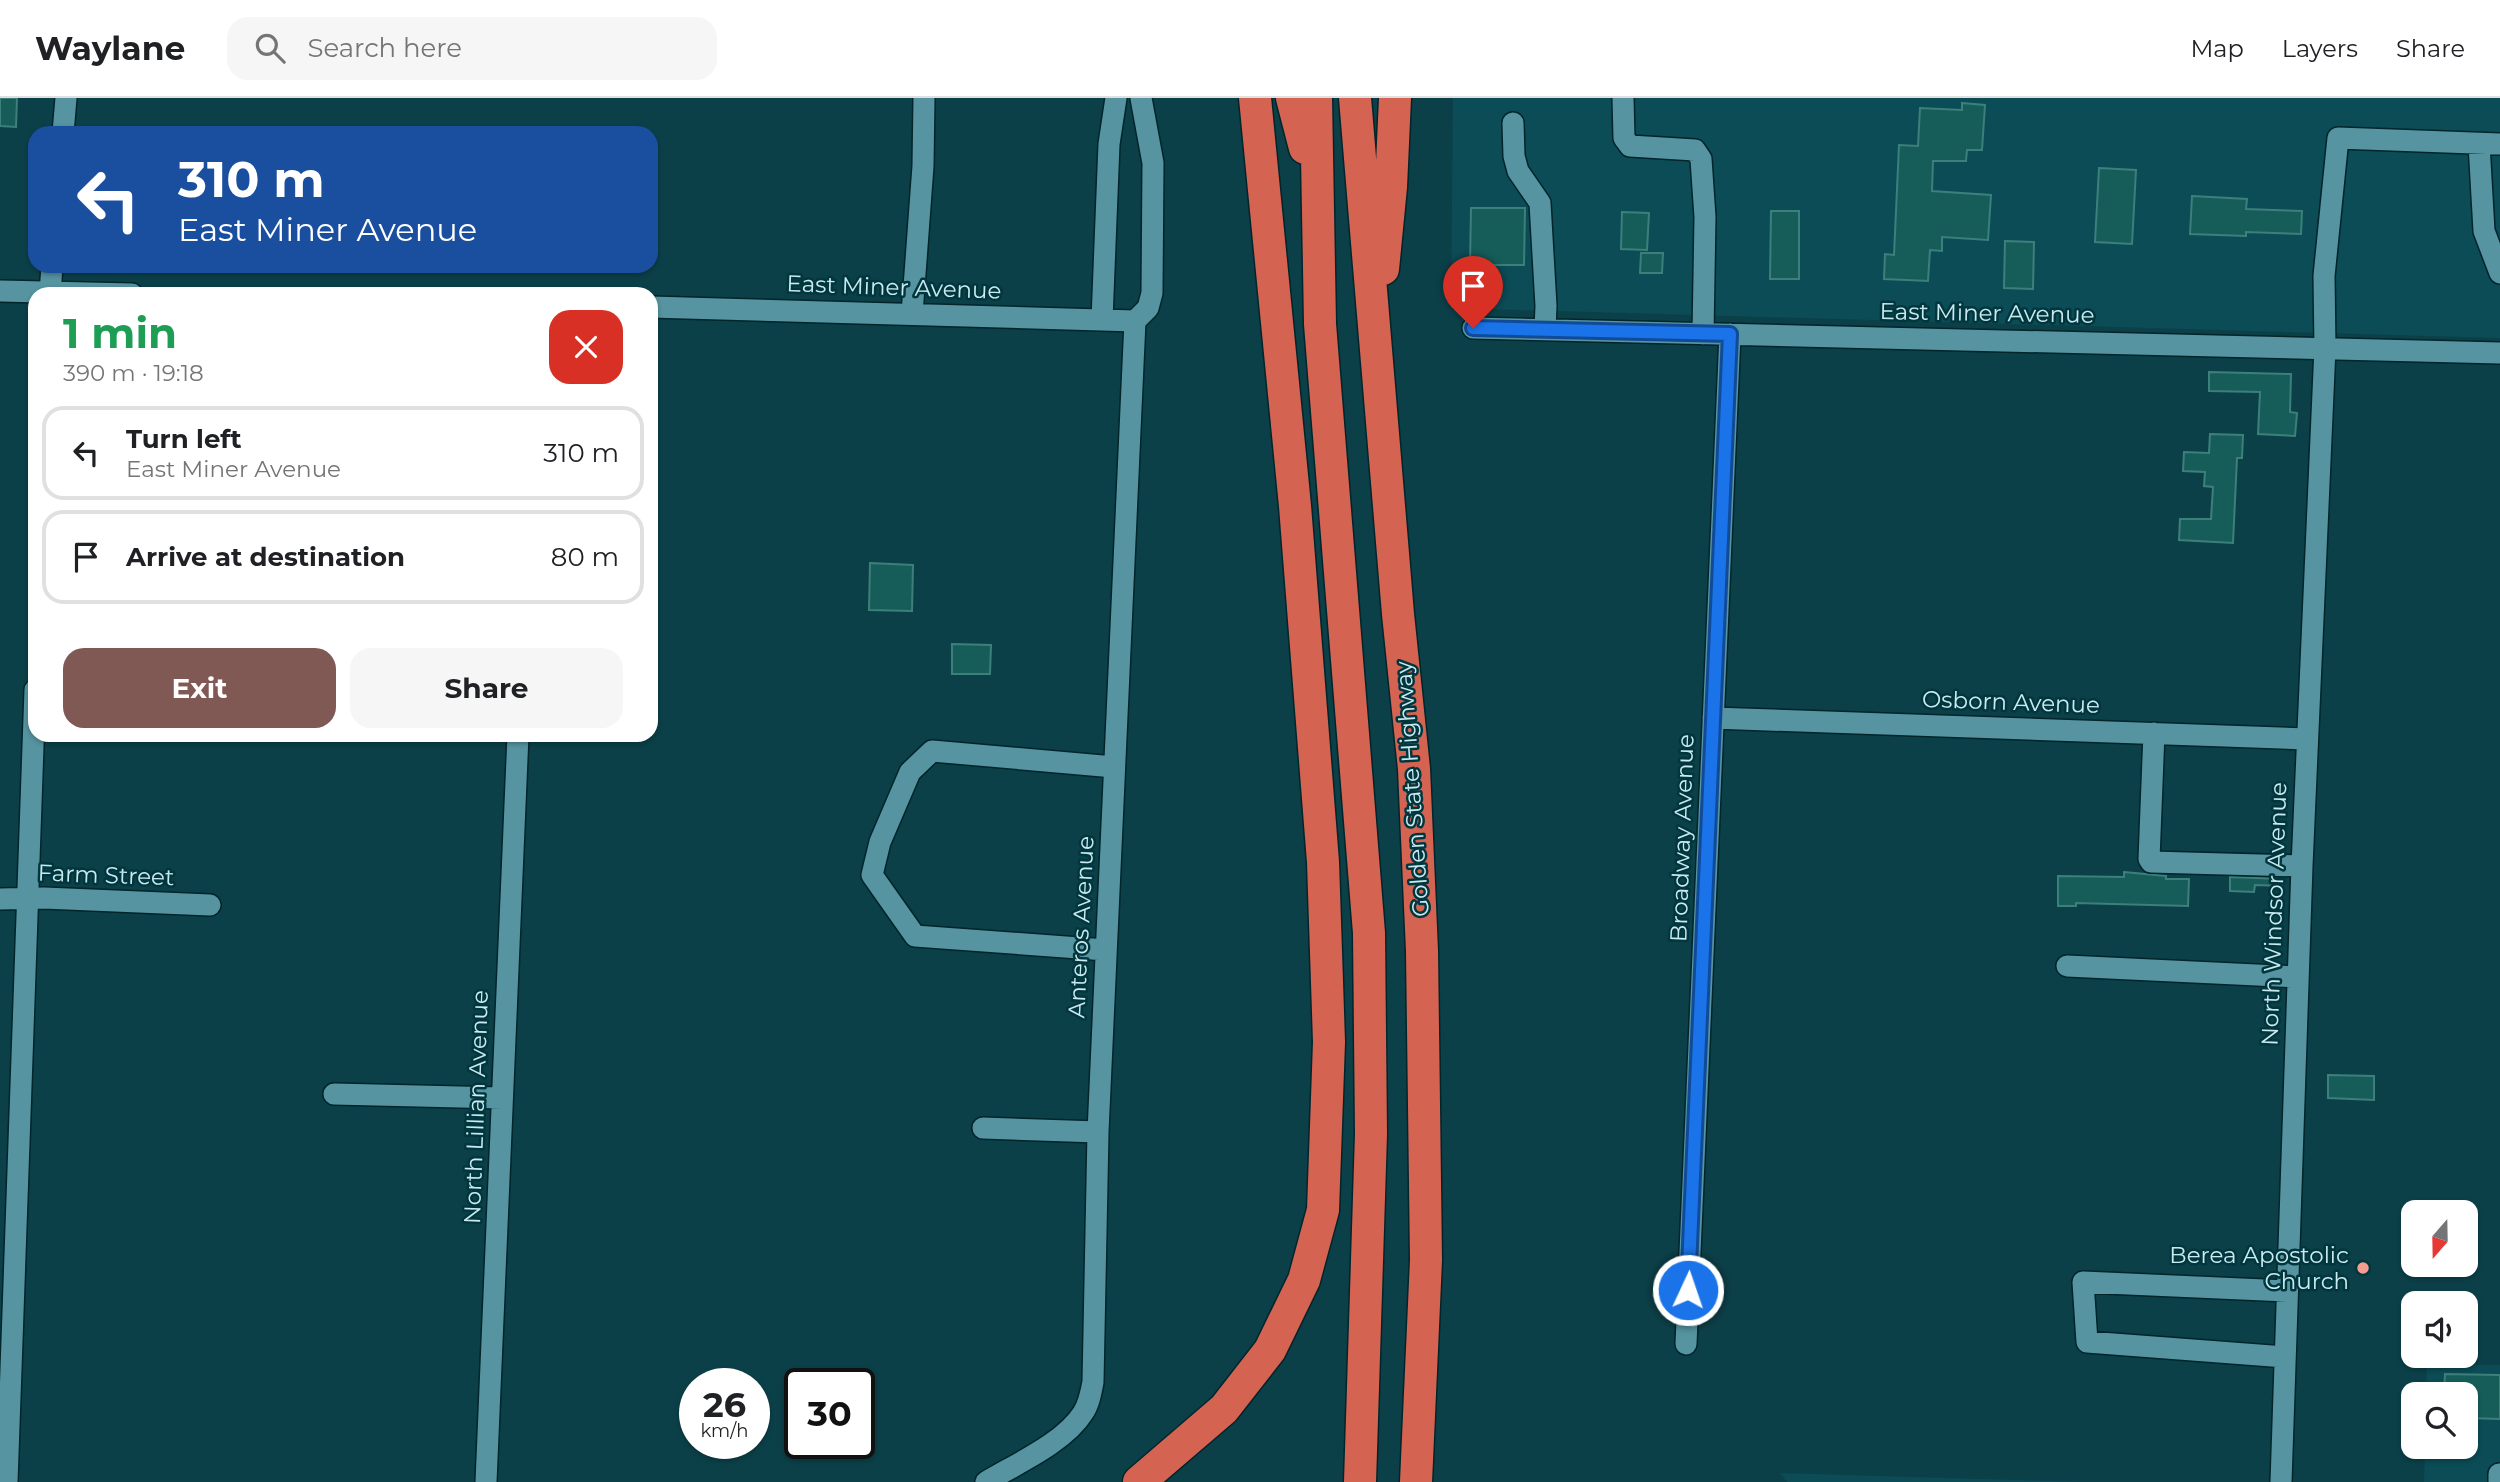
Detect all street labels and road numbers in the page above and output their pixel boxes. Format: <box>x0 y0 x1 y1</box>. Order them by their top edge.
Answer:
street label: East Miner Avenue <box>786 269 1002 305</box>
street label: East Miner Avenue <box>1879 297 2095 329</box>
street label: Golden State Highway <box>1389 660 1435 918</box>
street label: Osborn Avenue <box>1922 685 2100 719</box>
street label: Broadway Avenue <box>1664 734 1700 942</box>
street label: North Windsor Avenue <box>2255 782 2293 1046</box>
street label: Anteros Avenue <box>1062 835 1100 1019</box>
street label: Farm Street <box>37 859 175 891</box>
street label: North Lillian Avenue <box>458 990 494 1224</box>

